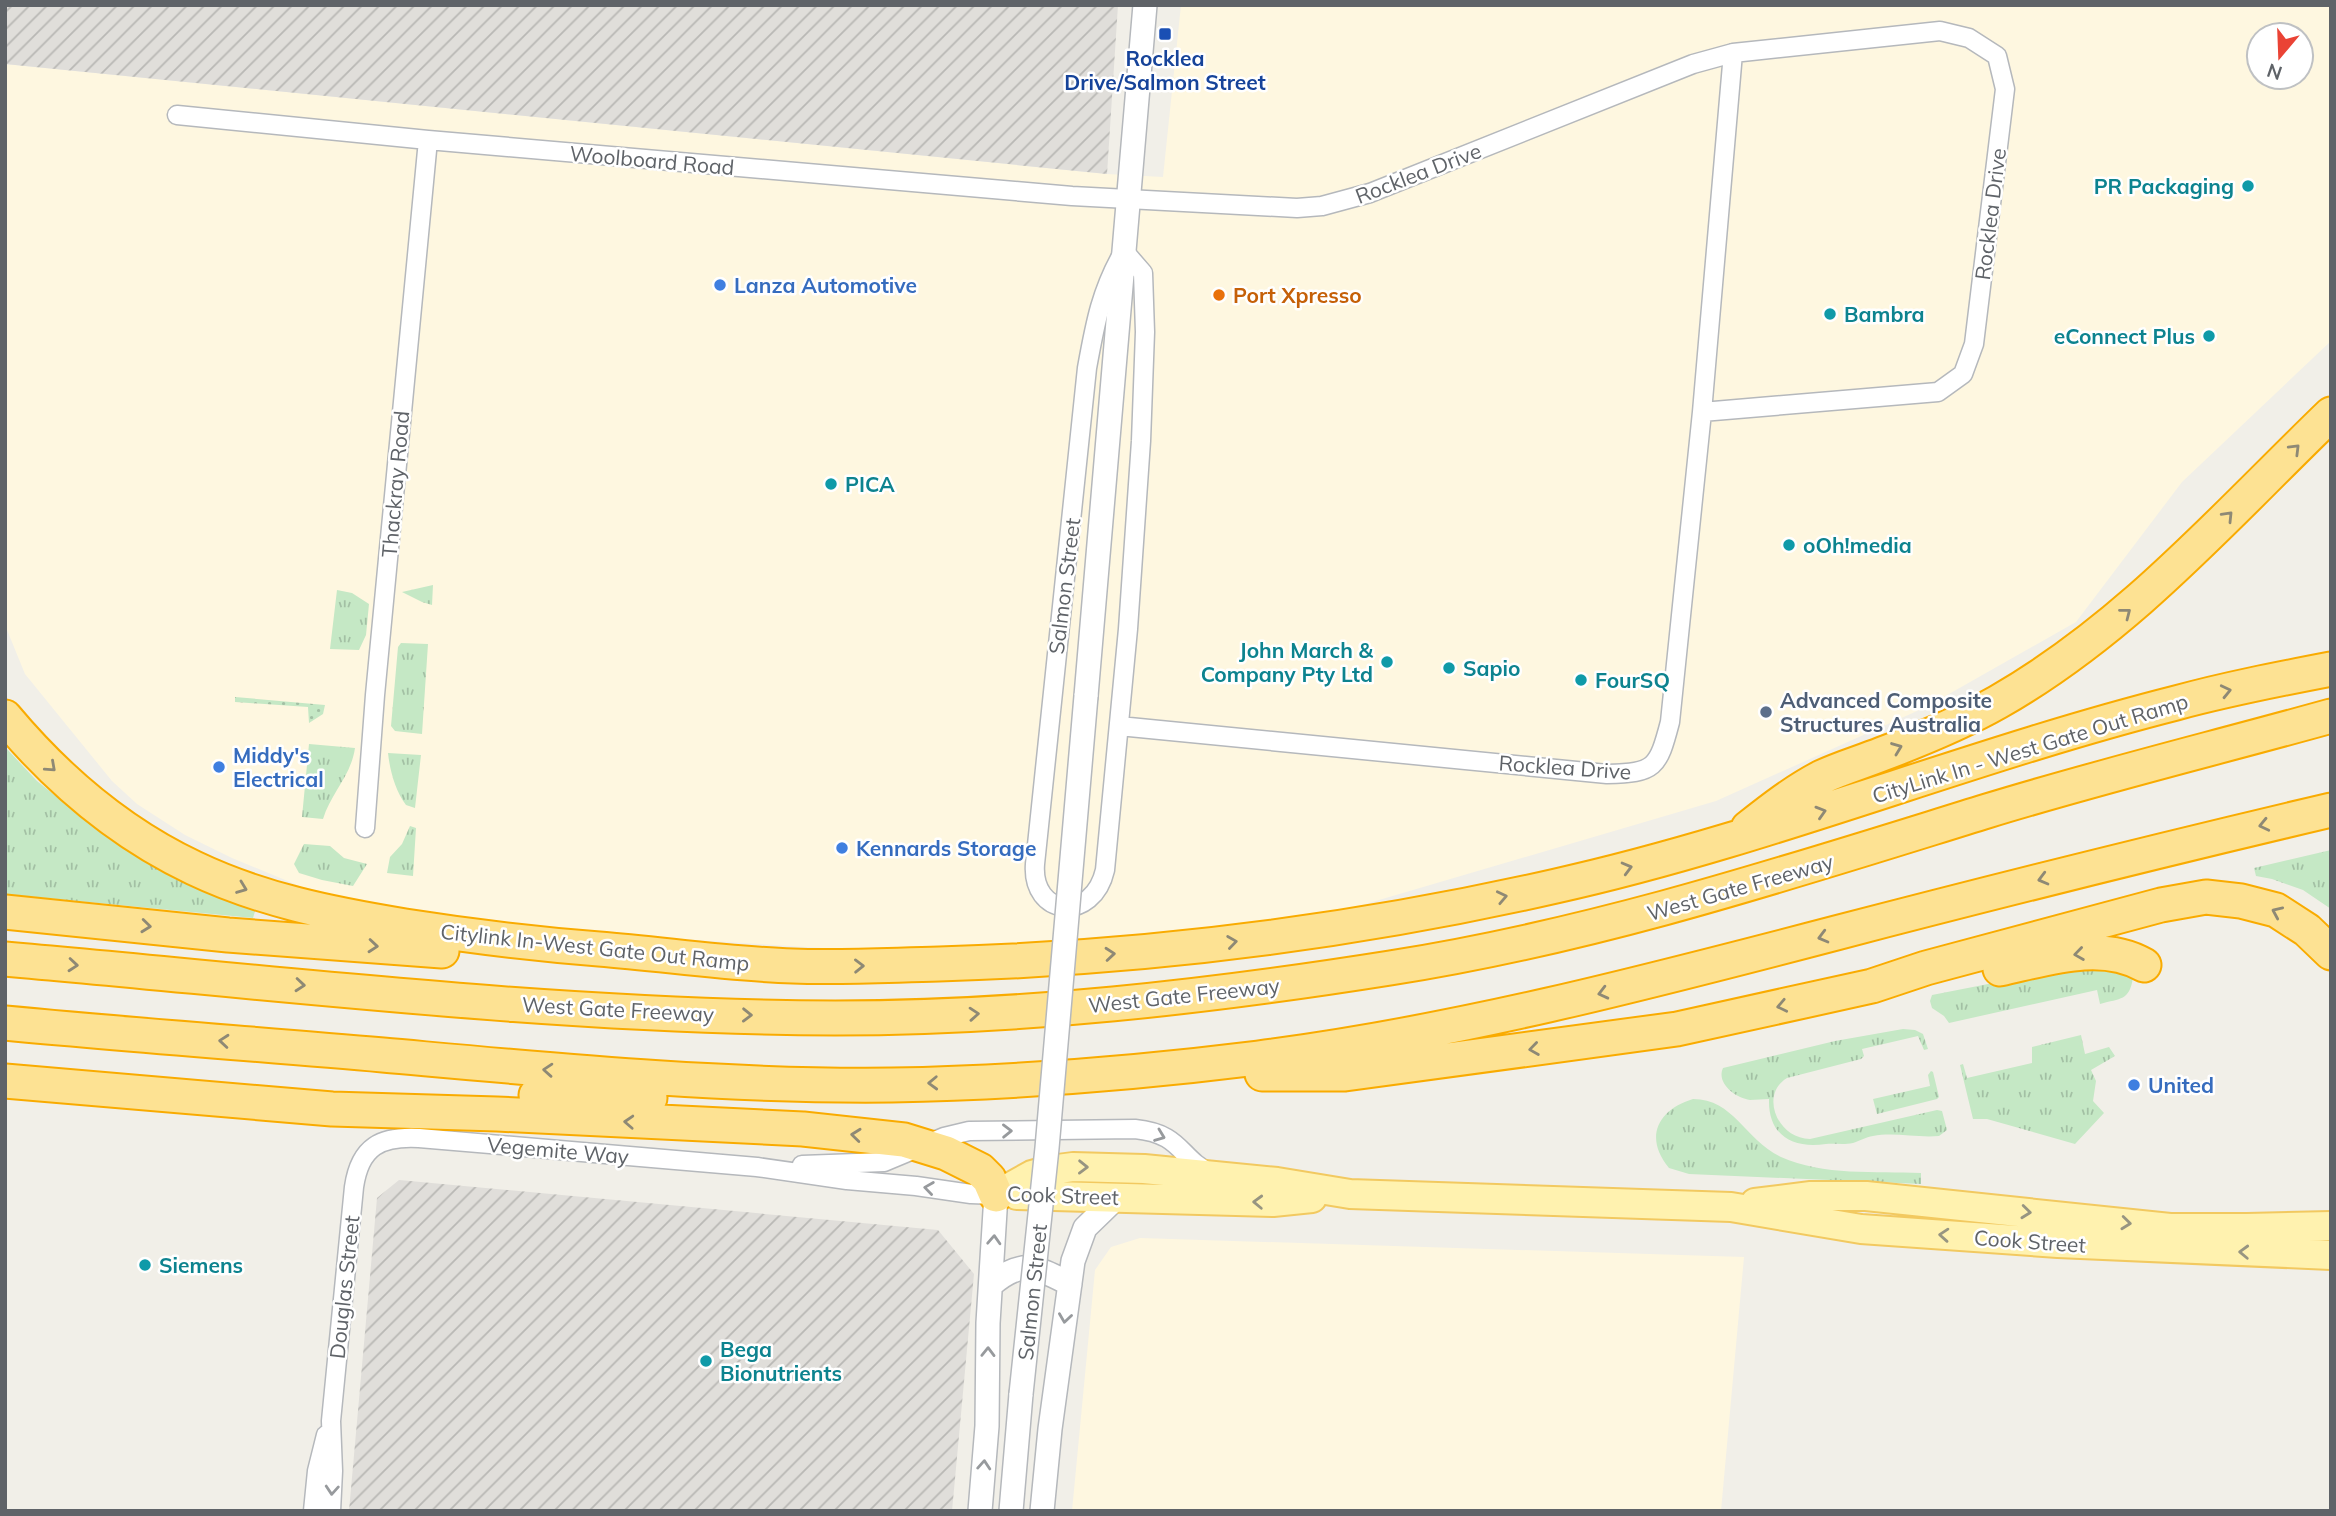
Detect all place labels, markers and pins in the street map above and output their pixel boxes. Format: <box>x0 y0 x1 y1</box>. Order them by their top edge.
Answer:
marker: Rocklea Drive/Salmon Street <box>1157 26 1173 42</box>
place label: Rocklea Drive/Salmon Street <box>1064 45 1266 95</box>
place label: PR Packaging <box>2094 173 2234 199</box>
marker: PR Packaging <box>2240 178 2256 194</box>
place label: Lanza Automotive <box>734 272 917 298</box>
marker: Lanza Automotive <box>712 277 728 293</box>
place label: Port Xpresso <box>1233 282 1362 308</box>
marker: Port Xpresso <box>1211 287 1227 303</box>
place label: Bambra <box>1844 301 1925 327</box>
marker: Bambra <box>1822 306 1838 322</box>
place label: eConnect Plus <box>2054 323 2195 349</box>
marker: eConnect Plus <box>2201 328 2217 344</box>
place label: PICA <box>845 471 895 497</box>
marker: PICA <box>823 476 839 492</box>
place label: oOh!media <box>1803 532 1912 558</box>
marker: oOh!media <box>1781 537 1797 553</box>
place label: John March & Company Pty Ltd <box>1201 637 1374 687</box>
marker: John March & Company Pty Ltd <box>1379 654 1395 670</box>
place label: Sapio <box>1463 655 1521 681</box>
marker: Sapio <box>1441 660 1457 676</box>
place label: FourSQ <box>1595 667 1670 693</box>
marker: FourSQ <box>1573 672 1589 688</box>
place label: Advanced Composite Structures Australia <box>1780 687 1992 737</box>
marker: Advanced Composite Structures Australia <box>1758 704 1774 720</box>
place label: Middy's Electrical <box>233 742 324 792</box>
marker: Middy's Electrical <box>211 759 227 775</box>
place label: Kennards Storage <box>856 835 1036 861</box>
marker: Kennards Storage <box>834 840 850 856</box>
place label: United <box>2148 1072 2214 1098</box>
marker: United <box>2126 1077 2142 1093</box>
place label: Siemens <box>159 1252 243 1278</box>
marker: Siemens <box>137 1257 153 1273</box>
place label: Bega Bionutrients <box>720 1336 842 1386</box>
marker: Bega Bionutrients <box>698 1353 714 1369</box>

